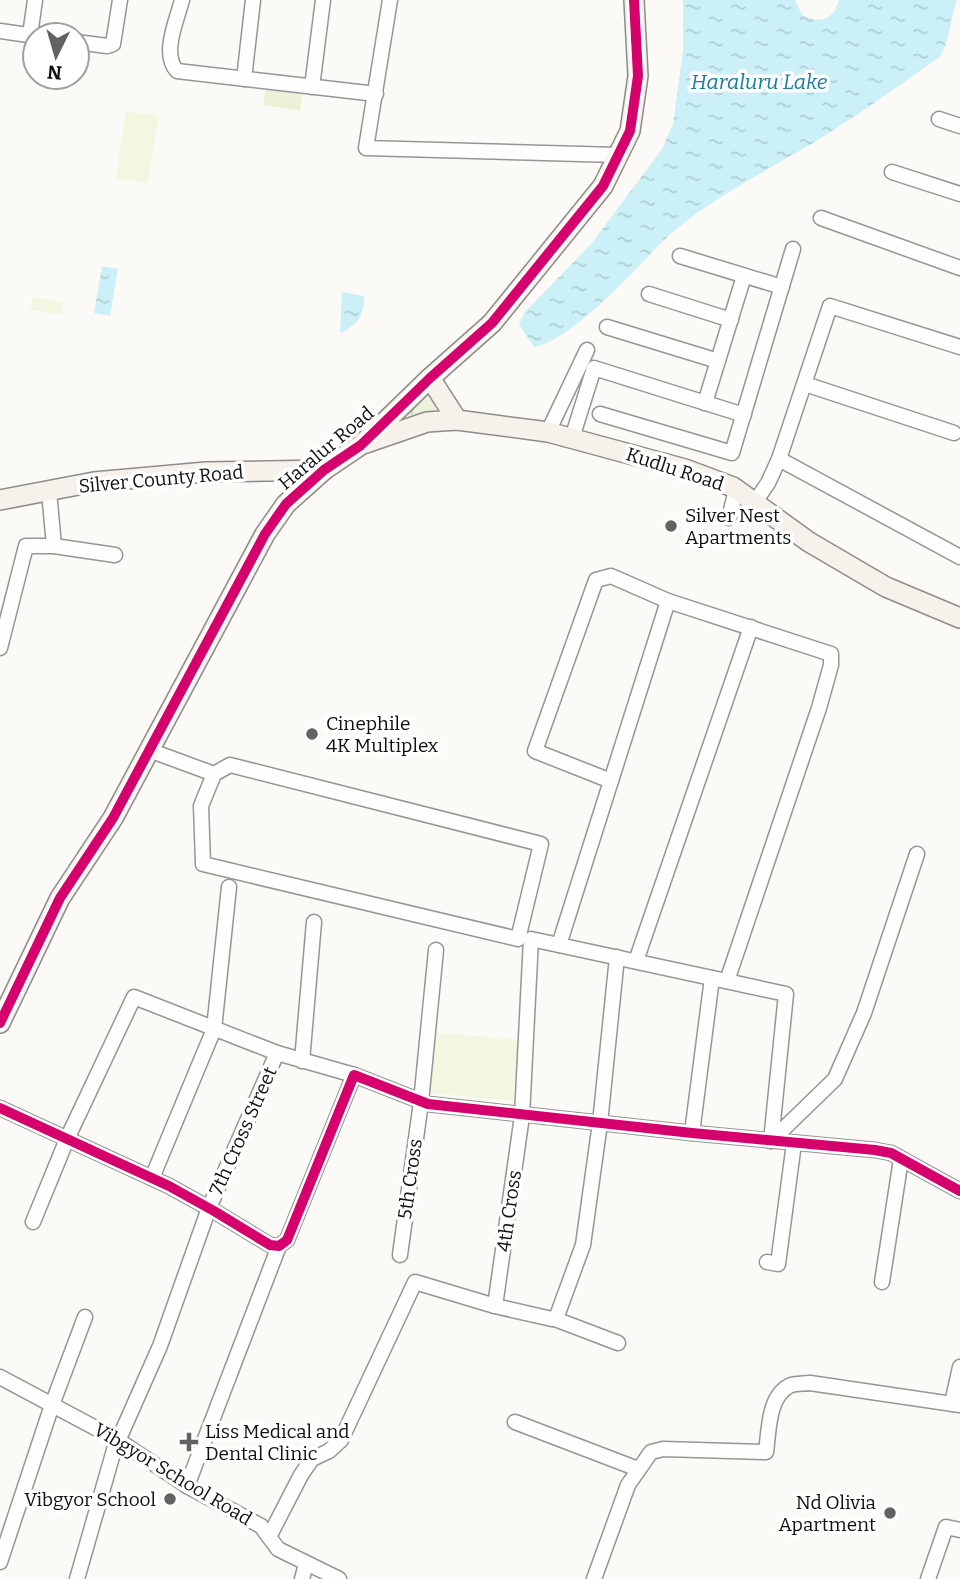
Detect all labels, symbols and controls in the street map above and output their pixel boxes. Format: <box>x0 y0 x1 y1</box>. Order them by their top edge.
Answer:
north arrow <box>21 21 91 91</box>
text: N <box>46 60 63 85</box>
water label: Haraluru Lake <box>691 69 828 95</box>
street label: Haralur Road <box>274 401 378 495</box>
street label: Kudlu Road <box>623 442 727 496</box>
street label: Silver County Road <box>78 460 244 498</box>
place label: Silver Nest Apartments <box>685 504 791 549</box>
marker: Silver Nest Apartments <box>663 518 679 534</box>
place label: Cinephile 4K Multiplex <box>326 712 439 757</box>
marker: Cinephile 4K Multiplex <box>304 726 320 742</box>
street label: 7th Cross Street <box>204 1063 282 1199</box>
street label: 5th Cross <box>393 1137 427 1221</box>
street label: 4th Cross <box>492 1169 526 1253</box>
street label: Vibgyor School Road <box>90 1418 256 1530</box>
place label: Liss Medical and Dental Clinic <box>205 1420 350 1465</box>
marker: Liss Medical and Dental Clinic <box>179 1432 199 1452</box>
place label: Vibgyor School <box>24 1488 156 1510</box>
marker: Vibgyor School <box>162 1491 178 1507</box>
place label: Nd Olivia Apartment <box>778 1491 877 1536</box>
marker: Nd Olivia Apartment <box>882 1505 898 1521</box>

